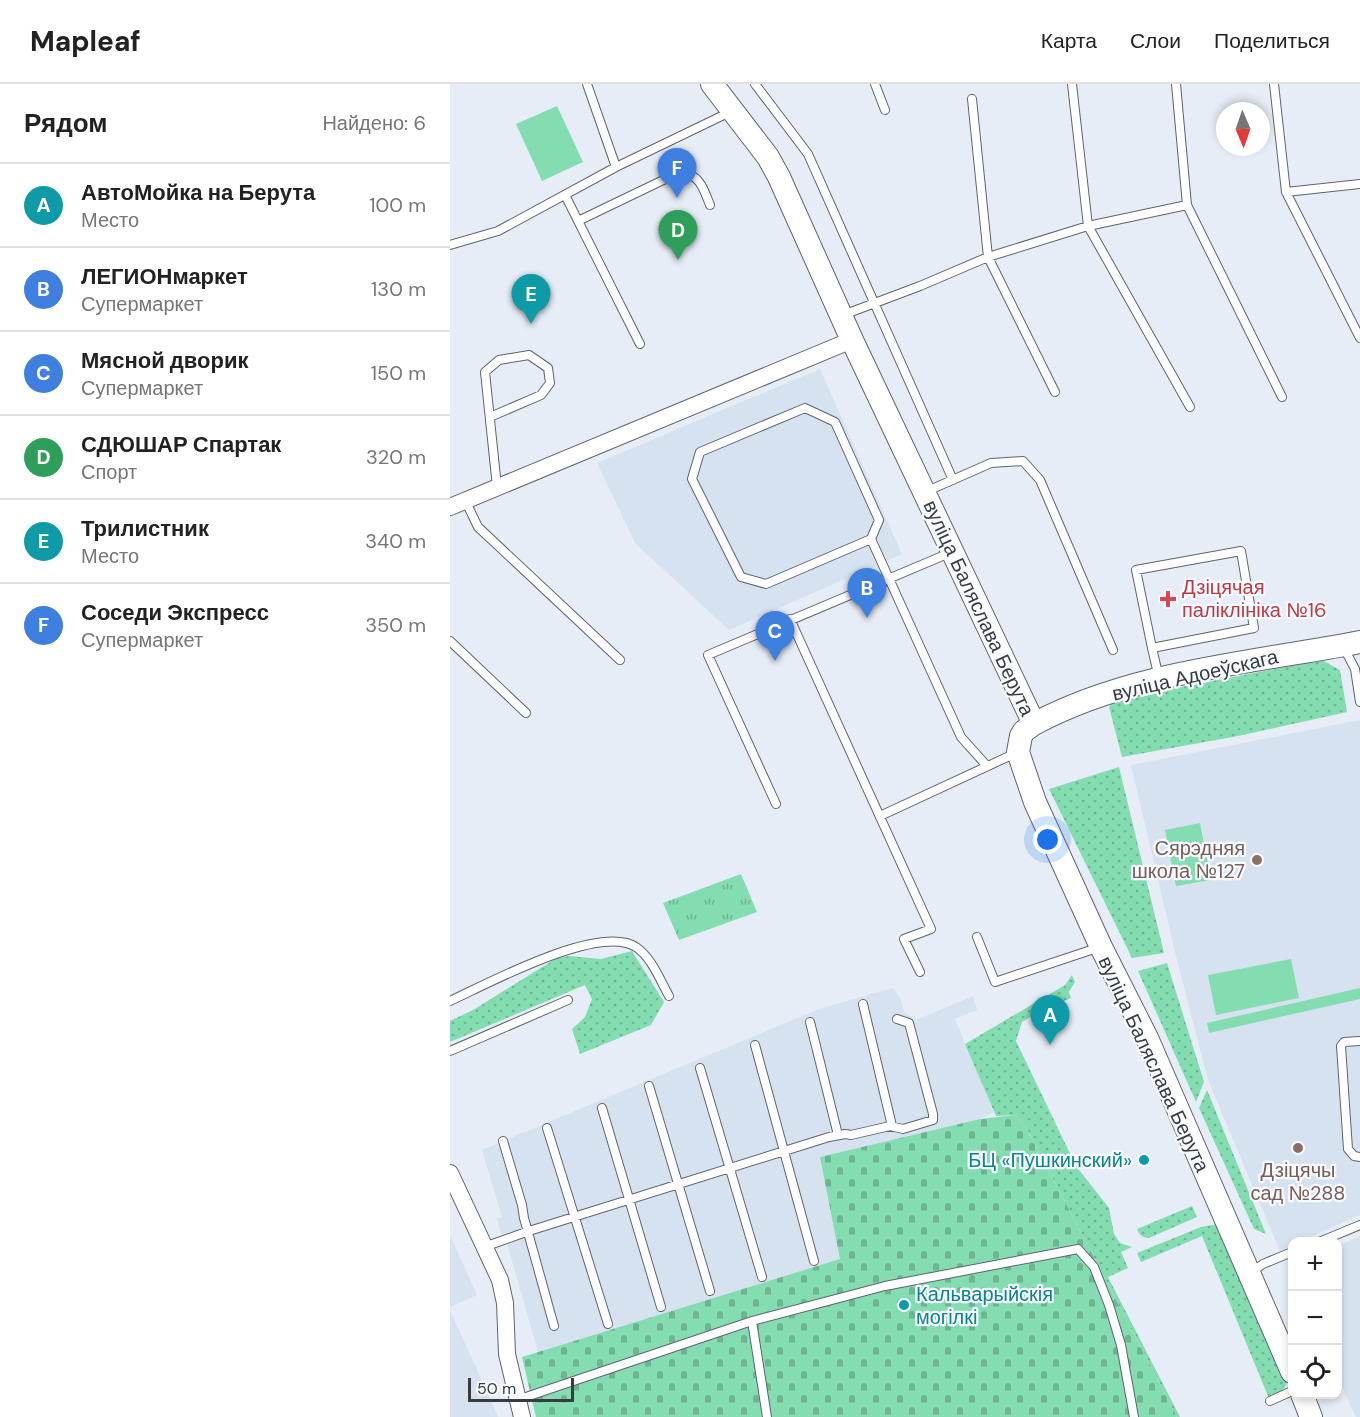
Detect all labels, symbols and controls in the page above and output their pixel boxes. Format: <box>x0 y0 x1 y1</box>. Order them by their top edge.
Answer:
text: Mapleaf <box>30 23 141 60</box>
text: Карта <box>1041 27 1097 55</box>
text: Слои <box>1130 27 1181 55</box>
text: Поделиться <box>1214 27 1330 55</box>
north arrow <box>1216 102 1270 156</box>
text: Рядом <box>24 106 107 140</box>
text: Найдено: 6 <box>322 110 426 136</box>
pin: F <box>658 148 696 198</box>
text: АвтоМойка на Берута <box>81 178 315 207</box>
text: A <box>36 192 51 218</box>
text: 100 m <box>369 192 426 218</box>
text: Место <box>81 207 139 233</box>
pin: D <box>658 210 698 260</box>
text: ЛЕГИОНмаркет <box>81 262 248 291</box>
pin: E <box>512 274 550 324</box>
text: B <box>37 276 50 302</box>
text: 130 m <box>371 276 426 302</box>
text: Супермаркет <box>81 291 203 317</box>
text: Мясной дворик <box>81 346 248 375</box>
text: C <box>36 360 51 386</box>
text: 150 m <box>371 360 426 386</box>
text: Супермаркет <box>81 375 203 401</box>
text: СДЮШАР Спартак <box>81 430 281 459</box>
text: D <box>36 444 51 470</box>
text: 320 m <box>366 444 426 470</box>
text: Спорт <box>81 459 137 485</box>
street label: вуліца Баляслава Берута <box>917 496 1041 721</box>
text: Трилистник <box>81 514 209 543</box>
text: E <box>38 528 49 554</box>
text: 340 m <box>365 528 426 554</box>
text: Место <box>81 543 139 569</box>
pin: B <box>848 568 886 618</box>
place label: Дзіцячая паліклініка №16 <box>1182 574 1327 623</box>
marker: Дзіцячая паліклініка №16 <box>1159 590 1177 608</box>
text: Соседи Экспресс <box>81 598 269 627</box>
text: F <box>38 612 49 638</box>
text: 350 m <box>365 612 426 638</box>
pin: C <box>756 612 794 661</box>
text: Супермаркет <box>81 627 203 653</box>
street label: вуліца Адоеўскага <box>1110 643 1281 707</box>
your location <box>1033 825 1062 854</box>
place label: Сярэдняя школа №127 <box>1132 835 1245 884</box>
marker: Сярэдняя школа №127 <box>1250 853 1264 867</box>
street label: вуліца Баляслава Берута <box>1092 952 1216 1177</box>
pin: A <box>1030 996 1070 1045</box>
marker: Дзіцячы сад №288 <box>1291 1141 1305 1155</box>
place label: БЦ «Пушкинский» <box>968 1147 1132 1173</box>
marker: БЦ «Пушкинский» <box>1137 1153 1151 1167</box>
place label: Дзіцячы сад №288 <box>1250 1157 1346 1206</box>
map controls <box>1288 1237 1342 1399</box>
button: + <box>1288 1237 1342 1291</box>
place label: Кальварыйскія могілкі <box>916 1281 1053 1330</box>
button: − <box>1288 1291 1342 1345</box>
marker: Кальварыйскія могілкі <box>897 1298 911 1312</box>
button: locate <box>1288 1345 1342 1399</box>
scale bar <box>468 1375 574 1402</box>
text: 50 m <box>477 1378 516 1399</box>

